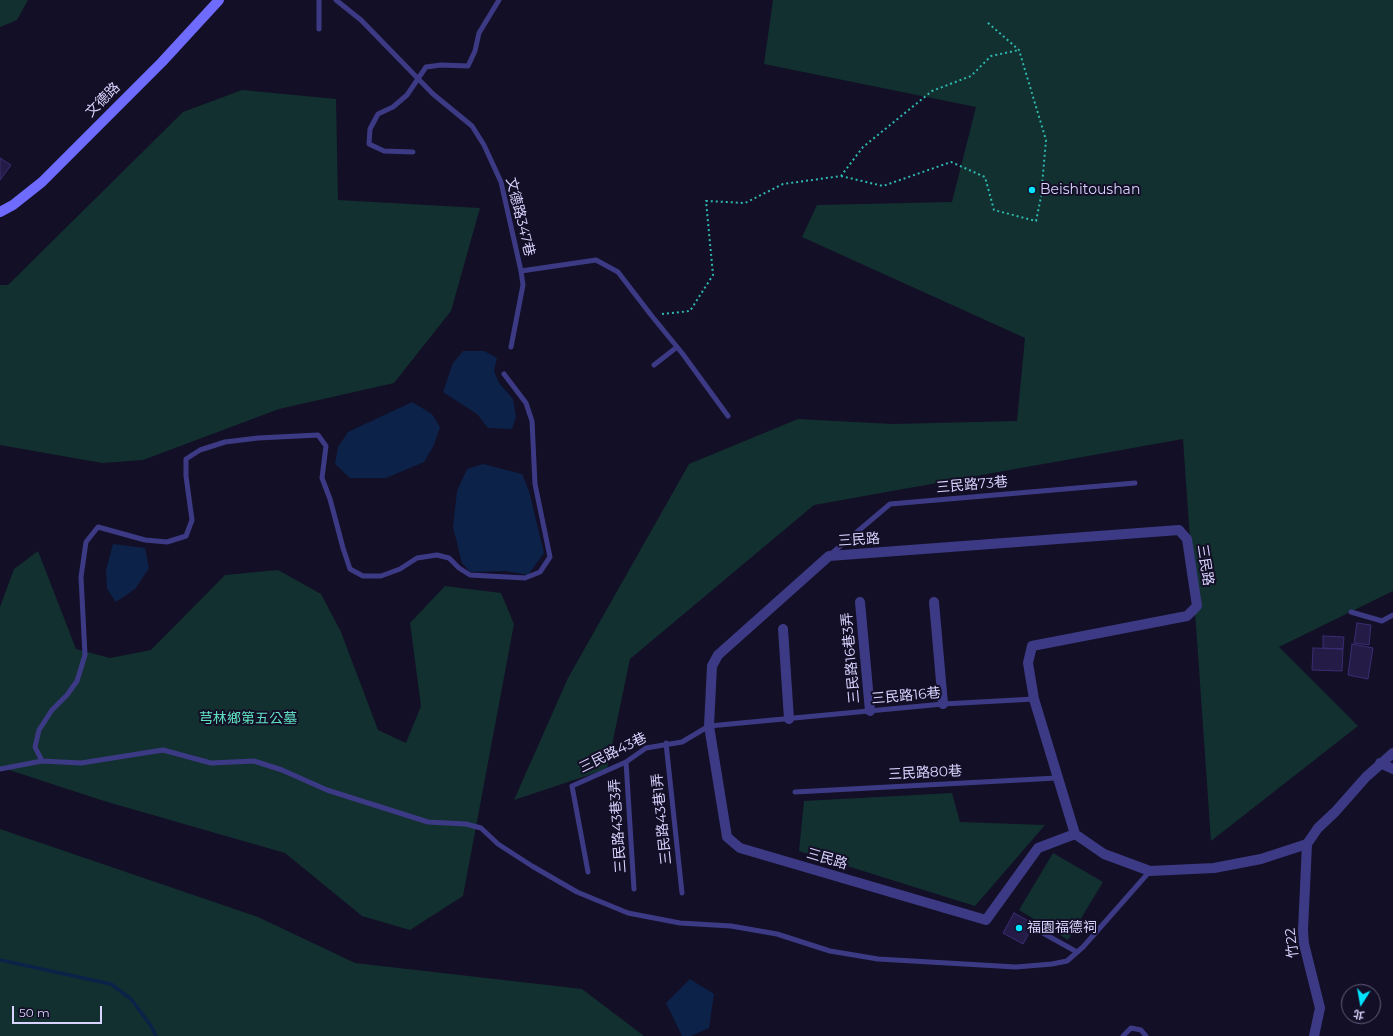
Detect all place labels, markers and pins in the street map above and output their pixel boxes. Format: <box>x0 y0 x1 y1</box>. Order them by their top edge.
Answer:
place label: Beishitoushan <box>1040 182 1140 198</box>
marker: Beishitoushan <box>1027 185 1037 195</box>
place label: 福園福德祠 <box>1027 920 1097 936</box>
marker: 福園福德祠 <box>1014 923 1024 933</box>

